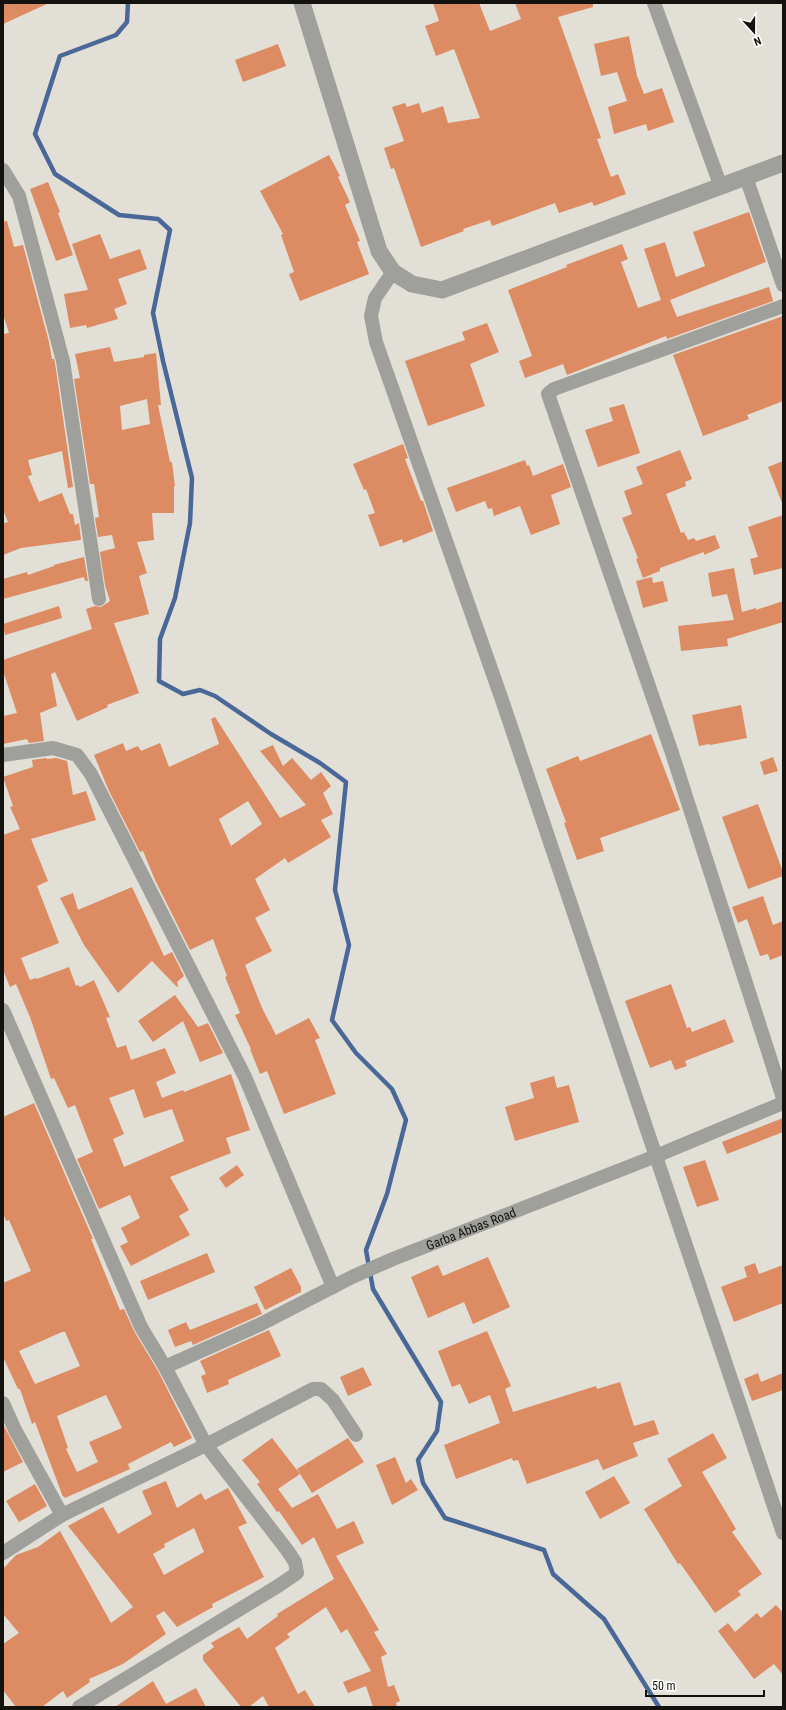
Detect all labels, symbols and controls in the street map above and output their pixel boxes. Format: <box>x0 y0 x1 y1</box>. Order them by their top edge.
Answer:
north arrow <box>734 12 774 52</box>
text: N <box>752 34 763 48</box>
street label: Garba Abbas Road <box>424 1205 518 1253</box>
scale bar <box>646 1672 764 1698</box>
text: 50 m <box>652 1679 676 1693</box>

